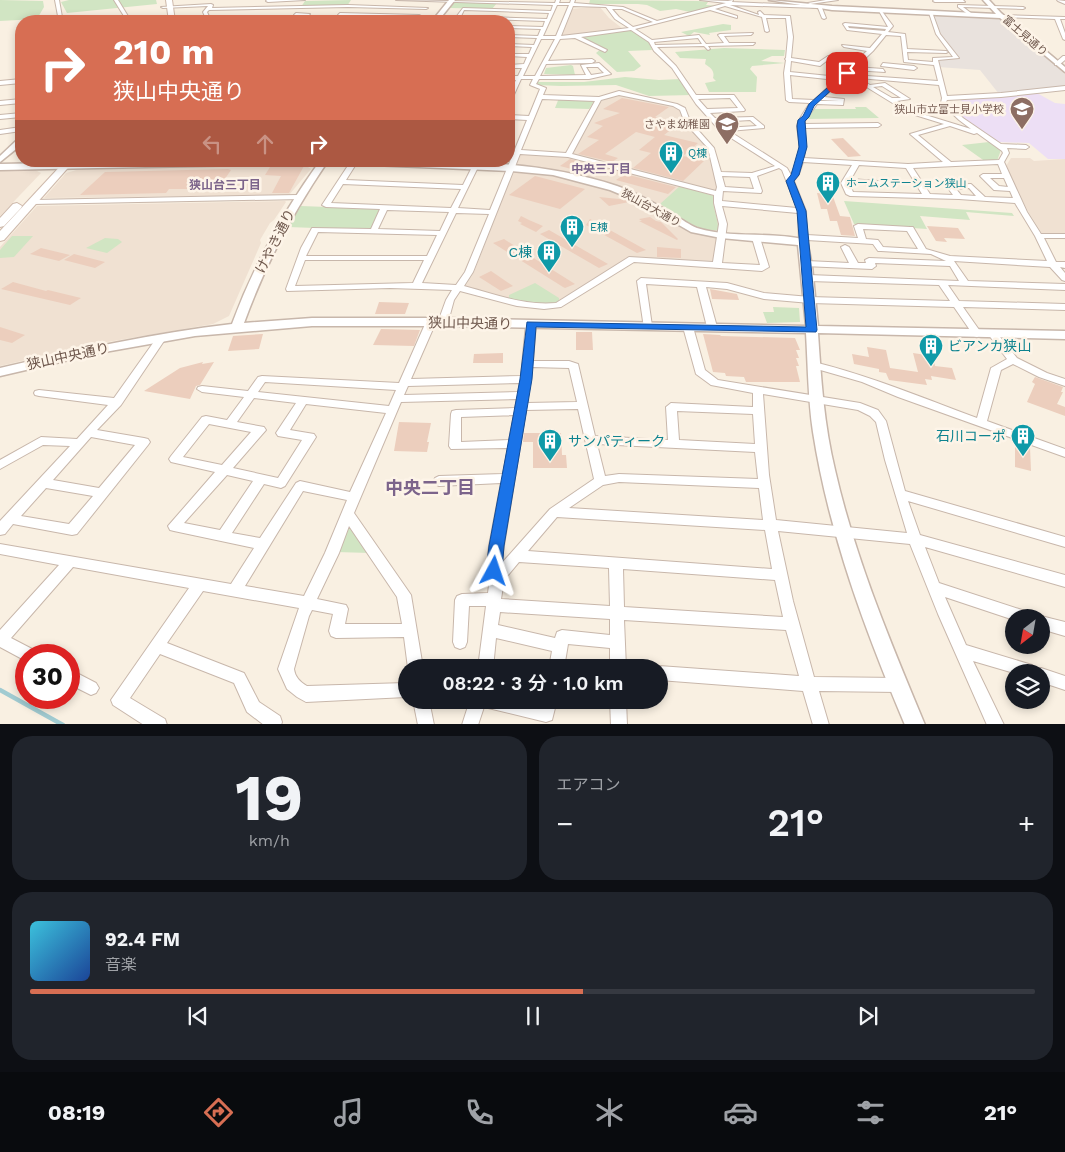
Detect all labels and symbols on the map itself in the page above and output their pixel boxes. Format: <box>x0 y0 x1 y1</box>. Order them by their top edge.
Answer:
street label: 富士見通り <box>1000 13 1050 59</box>
pin <box>826 52 868 94</box>
school or university icon: 狭山市立富士見小学校 <box>1009 96 1035 130</box>
place label: 狭山市立富士見小学校 <box>894 103 1004 116</box>
school or university icon: さやま幼稚園 <box>714 111 740 145</box>
place label: さやま幼稚園 <box>644 118 710 131</box>
building icon: Q棟 <box>658 140 684 174</box>
place label: Q棟 <box>688 147 707 160</box>
district label: 中央三丁目 <box>571 162 631 176</box>
building icon: ホームステーション狭山 <box>815 170 841 204</box>
place label: ホームステーション狭山 <box>846 177 966 190</box>
district label: 狭山台三丁目 <box>189 178 261 192</box>
street label: 狭山台大通り <box>619 186 683 230</box>
street label: けやき通り <box>252 206 298 276</box>
building icon: E棟 <box>559 214 585 248</box>
place label: E棟 <box>590 221 608 234</box>
building icon: C棟 <box>536 239 562 273</box>
place label: C棟 <box>508 244 532 260</box>
street label: 狭山中央通り <box>428 314 512 332</box>
building icon: ビアンカ狭山 <box>918 333 944 367</box>
place label: ビアンカ狭山 <box>948 338 1031 354</box>
street label: 狭山中央通り <box>25 339 111 373</box>
building icon: 石川コーポ <box>1010 423 1036 457</box>
building icon: サンパティーク <box>537 428 563 462</box>
place label: 石川コーポ <box>936 428 1006 444</box>
place label: サンパティーク <box>568 433 665 449</box>
district label: 中央二丁目 <box>385 477 475 498</box>
position arrow <box>467 544 519 596</box>
north arrow <box>1005 609 1050 654</box>
speed limit sign: 30 <box>15 644 80 709</box>

